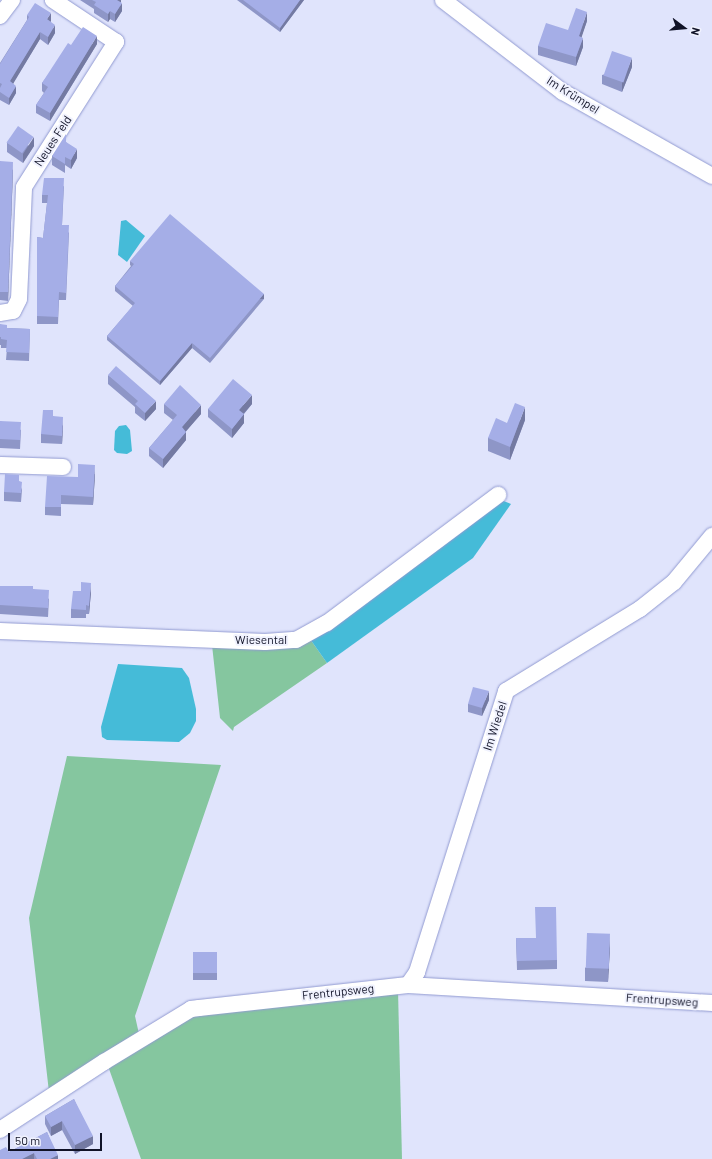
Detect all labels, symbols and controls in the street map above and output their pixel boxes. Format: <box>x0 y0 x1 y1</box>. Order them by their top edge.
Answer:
north arrow <box>664 8 704 48</box>
text: N <box>689 26 703 37</box>
street label: Im Krümpel <box>544 73 602 117</box>
street label: Neues Feld <box>31 113 75 169</box>
street label: Wiesental <box>235 633 287 647</box>
street label: Im Wiedel <box>480 699 510 753</box>
street label: Frentrupsweg <box>301 981 375 1003</box>
street label: Frentrupsweg <box>625 990 699 1010</box>
scale bar <box>10 1125 104 1151</box>
text: 50 m <box>15 1133 40 1147</box>

